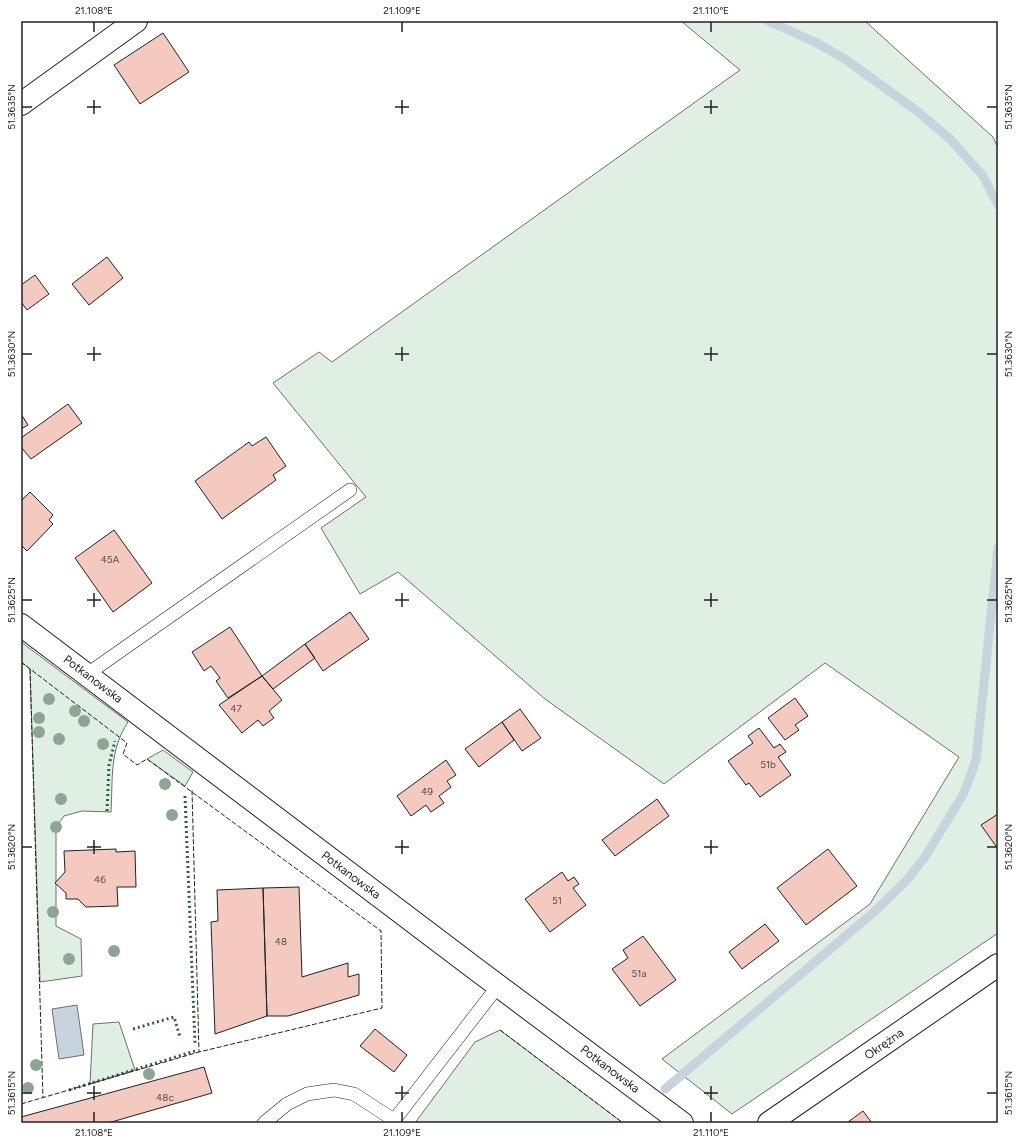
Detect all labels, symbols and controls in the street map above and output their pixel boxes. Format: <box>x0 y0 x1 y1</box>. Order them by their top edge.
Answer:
text: 21.108°E <box>75 4 113 17</box>
text: 21.109°E <box>383 4 421 17</box>
text: 21.110°E <box>693 4 729 17</box>
text: 51.3635°N <box>5 84 18 130</box>
text: 51.3635°N <box>1002 84 1015 130</box>
text: 51.3630°N <box>5 331 18 377</box>
text: 51.3630°N <box>1002 331 1015 377</box>
house number: 45A <box>101 553 120 566</box>
text: 51.3625°N <box>5 577 18 623</box>
text: 51.3625°N <box>1002 577 1015 623</box>
street label: Potkanowska <box>61 652 125 706</box>
house number: 47 <box>230 702 242 715</box>
house number: 51b <box>760 758 776 771</box>
house number: 49 <box>421 785 433 798</box>
text: 51.3620°N <box>5 824 18 870</box>
text: 51.3620°N <box>1002 824 1015 870</box>
street label: Potkanowska <box>319 848 383 902</box>
house number: 46 <box>94 873 106 886</box>
house number: 51 <box>552 894 562 907</box>
house number: 48 <box>275 935 287 948</box>
house number: 51a <box>632 967 646 980</box>
street label: Okrężna <box>862 1026 906 1062</box>
street label: Potkanowska <box>578 1042 642 1096</box>
text: 51.3615°N <box>5 1071 18 1115</box>
text: 51.3615°N <box>1002 1071 1015 1115</box>
house number: 48c <box>156 1091 174 1104</box>
text: 21.108°E <box>75 1126 113 1139</box>
text: 21.109°E <box>383 1126 421 1139</box>
text: 21.110°E <box>693 1126 729 1139</box>

